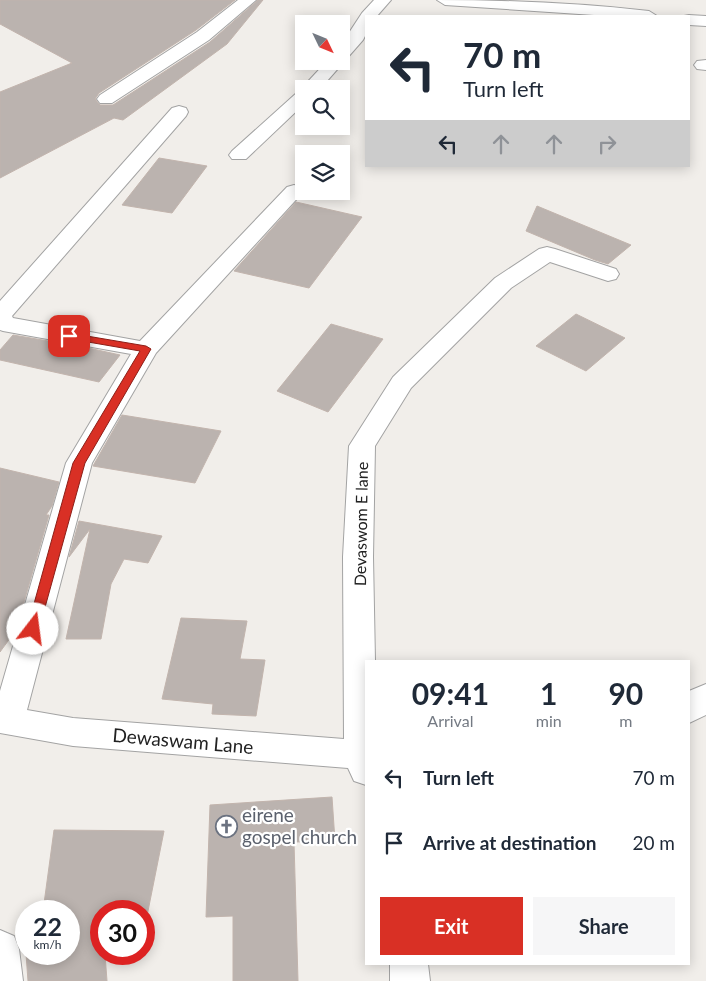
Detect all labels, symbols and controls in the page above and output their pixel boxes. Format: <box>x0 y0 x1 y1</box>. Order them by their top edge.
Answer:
north arrow <box>295 15 350 70</box>
map controls <box>295 15 350 200</box>
text: 70 m <box>463 33 541 75</box>
icon: left <box>380 35 445 100</box>
text: Turn left <box>463 75 544 102</box>
button: search <box>295 80 350 135</box>
icon: left <box>434 130 462 158</box>
icon: ahead <box>487 130 515 158</box>
icon: ahead <box>540 130 568 158</box>
icon: right <box>593 130 621 158</box>
button: layers <box>295 145 350 200</box>
pin <box>48 315 90 357</box>
icon: arrive <box>55 322 83 350</box>
street label: Devaswom E lane <box>350 462 371 586</box>
position arrow <box>6 602 58 654</box>
text: 09:41 <box>412 675 489 711</box>
text: 1 <box>540 675 557 711</box>
text: 90 <box>608 675 643 711</box>
text: Arrival <box>427 711 473 730</box>
text: min <box>536 711 562 730</box>
text: m <box>619 711 632 730</box>
street label: Dewaswam Lane <box>112 723 254 758</box>
icon: left <box>380 764 408 792</box>
text: Turn left <box>423 766 494 789</box>
text: 70 m <box>632 766 675 789</box>
place label: eirene gospel church <box>242 803 357 848</box>
church icon: eirene gospel church <box>214 814 238 838</box>
icon: arrive <box>380 829 408 857</box>
text: Arrive at destination <box>423 831 596 854</box>
text: 20 m <box>632 831 675 854</box>
button: Exit <box>380 897 523 955</box>
button: Share <box>533 897 675 955</box>
speed limit sign: 30 <box>90 900 155 965</box>
text: 22 <box>33 911 62 941</box>
text: km/h <box>33 937 62 952</box>

